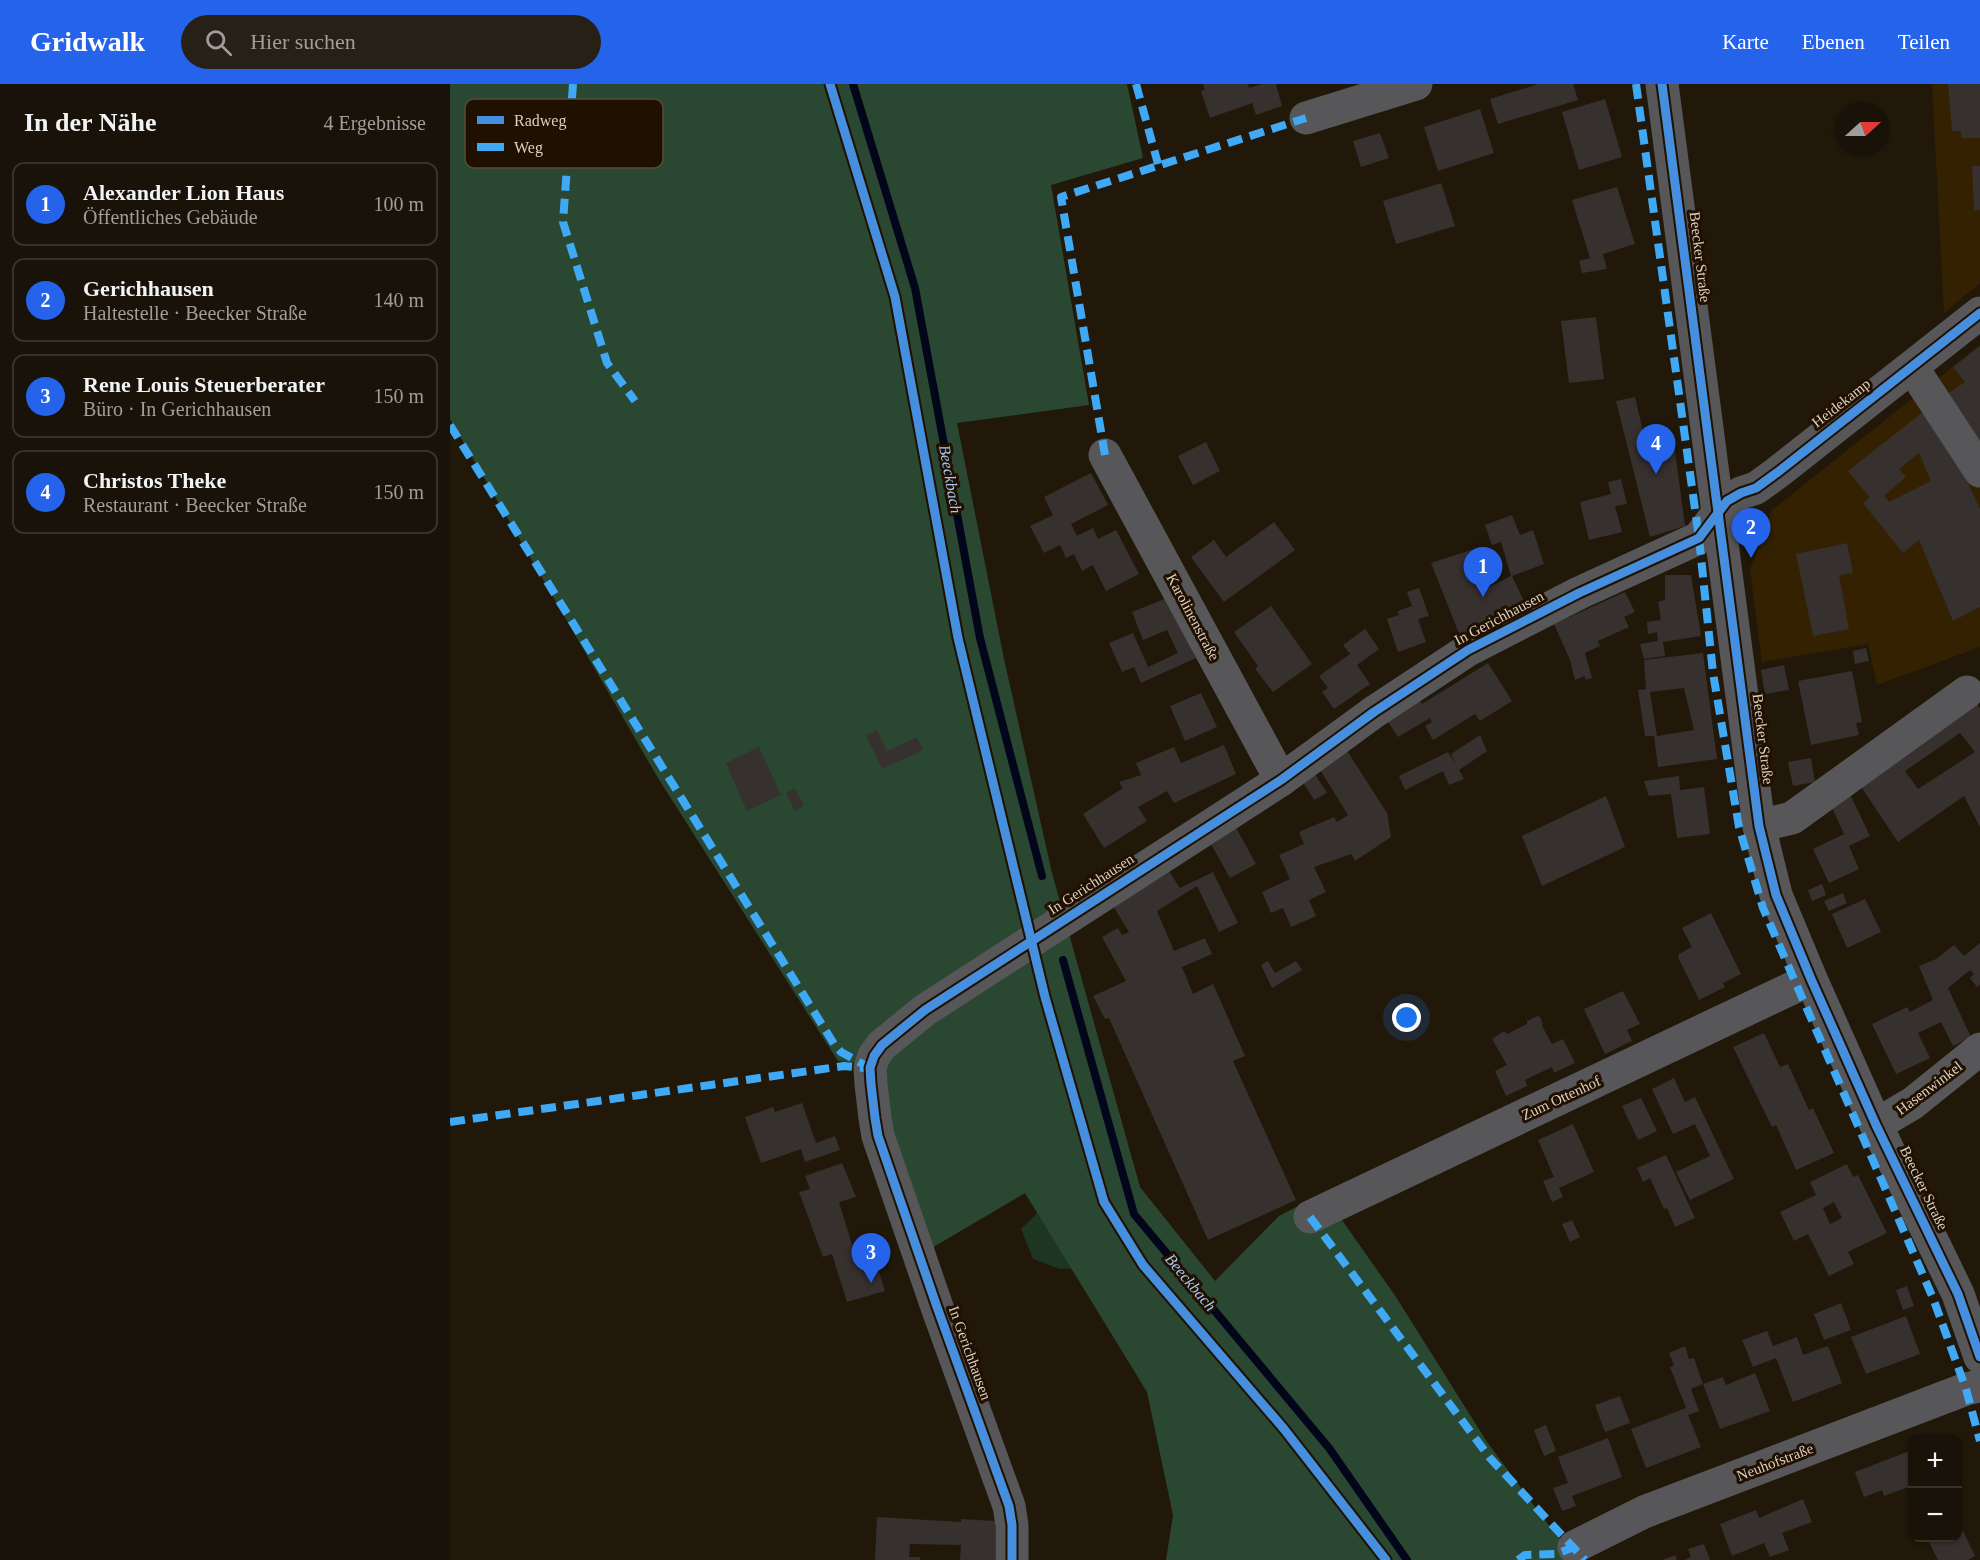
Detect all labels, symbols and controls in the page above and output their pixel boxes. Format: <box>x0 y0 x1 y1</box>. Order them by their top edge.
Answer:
search box <box>181 15 601 69</box>
text: Gridwalk <box>30 26 145 57</box>
icon: search <box>202 26 235 59</box>
text: Hier suchen <box>250 29 356 54</box>
text: Karte <box>1722 30 1769 54</box>
text: Ebenen <box>1802 30 1865 54</box>
text: Teilen <box>1898 30 1950 54</box>
legend <box>465 99 663 168</box>
north arrow <box>1836 102 1890 156</box>
text: In der Nähe <box>24 108 156 137</box>
text: 4 Ergebnisse <box>324 112 426 134</box>
text: Radweg <box>514 112 566 130</box>
text: Weg <box>514 139 543 157</box>
text: Alexander Lion Haus <box>83 180 284 205</box>
text: 1 <box>41 193 51 215</box>
text: 100 m <box>373 193 424 215</box>
text: Öffentliches Gebäude <box>83 206 258 228</box>
street label: Beecker Straße <box>1687 211 1714 304</box>
text: Gerichhausen <box>83 276 214 301</box>
text: 2 <box>41 289 51 311</box>
text: 140 m <box>373 289 424 311</box>
text: Haltestelle · Beecker Straße <box>83 302 307 324</box>
text: Rene Louis Steuerberater <box>83 372 325 397</box>
street label: Heidekamp <box>1809 375 1873 431</box>
text: 3 <box>41 385 51 407</box>
text: 150 m <box>373 385 424 407</box>
text: Büro · In Gerichhausen <box>83 398 271 420</box>
pin: 4 <box>1636 424 1676 474</box>
water label: Beeckbach <box>936 443 965 515</box>
text: Christos Theke <box>83 468 226 493</box>
text: 4 <box>41 481 51 503</box>
text: 150 m <box>373 481 424 503</box>
text: Restaurant · Beecker Straße <box>83 494 307 516</box>
pin: 2 <box>1732 508 1770 558</box>
pin: 1 <box>1464 548 1502 597</box>
street label: Karolinenstraße <box>1163 571 1223 663</box>
street label: In Gerichhausen <box>1452 588 1547 648</box>
street label: Beecker Straße <box>1750 693 1777 786</box>
street label: In Gerichhausen <box>1045 850 1137 918</box>
your location <box>1392 1003 1421 1032</box>
street label: Hasenwinkel <box>1893 1058 1965 1118</box>
street label: Zum Ottenhof <box>1519 1073 1603 1123</box>
street label: Beecker Straße <box>1897 1144 1951 1233</box>
pin: 3 <box>852 1234 890 1283</box>
water label: Beeckbach <box>1162 1250 1219 1314</box>
street label: In Gerichhausen <box>946 1304 995 1403</box>
map controls <box>1908 1434 1962 1542</box>
button: + <box>1908 1434 1962 1488</box>
street label: Neuhofstraße <box>1734 1440 1816 1484</box>
button: − <box>1908 1488 1962 1542</box>

